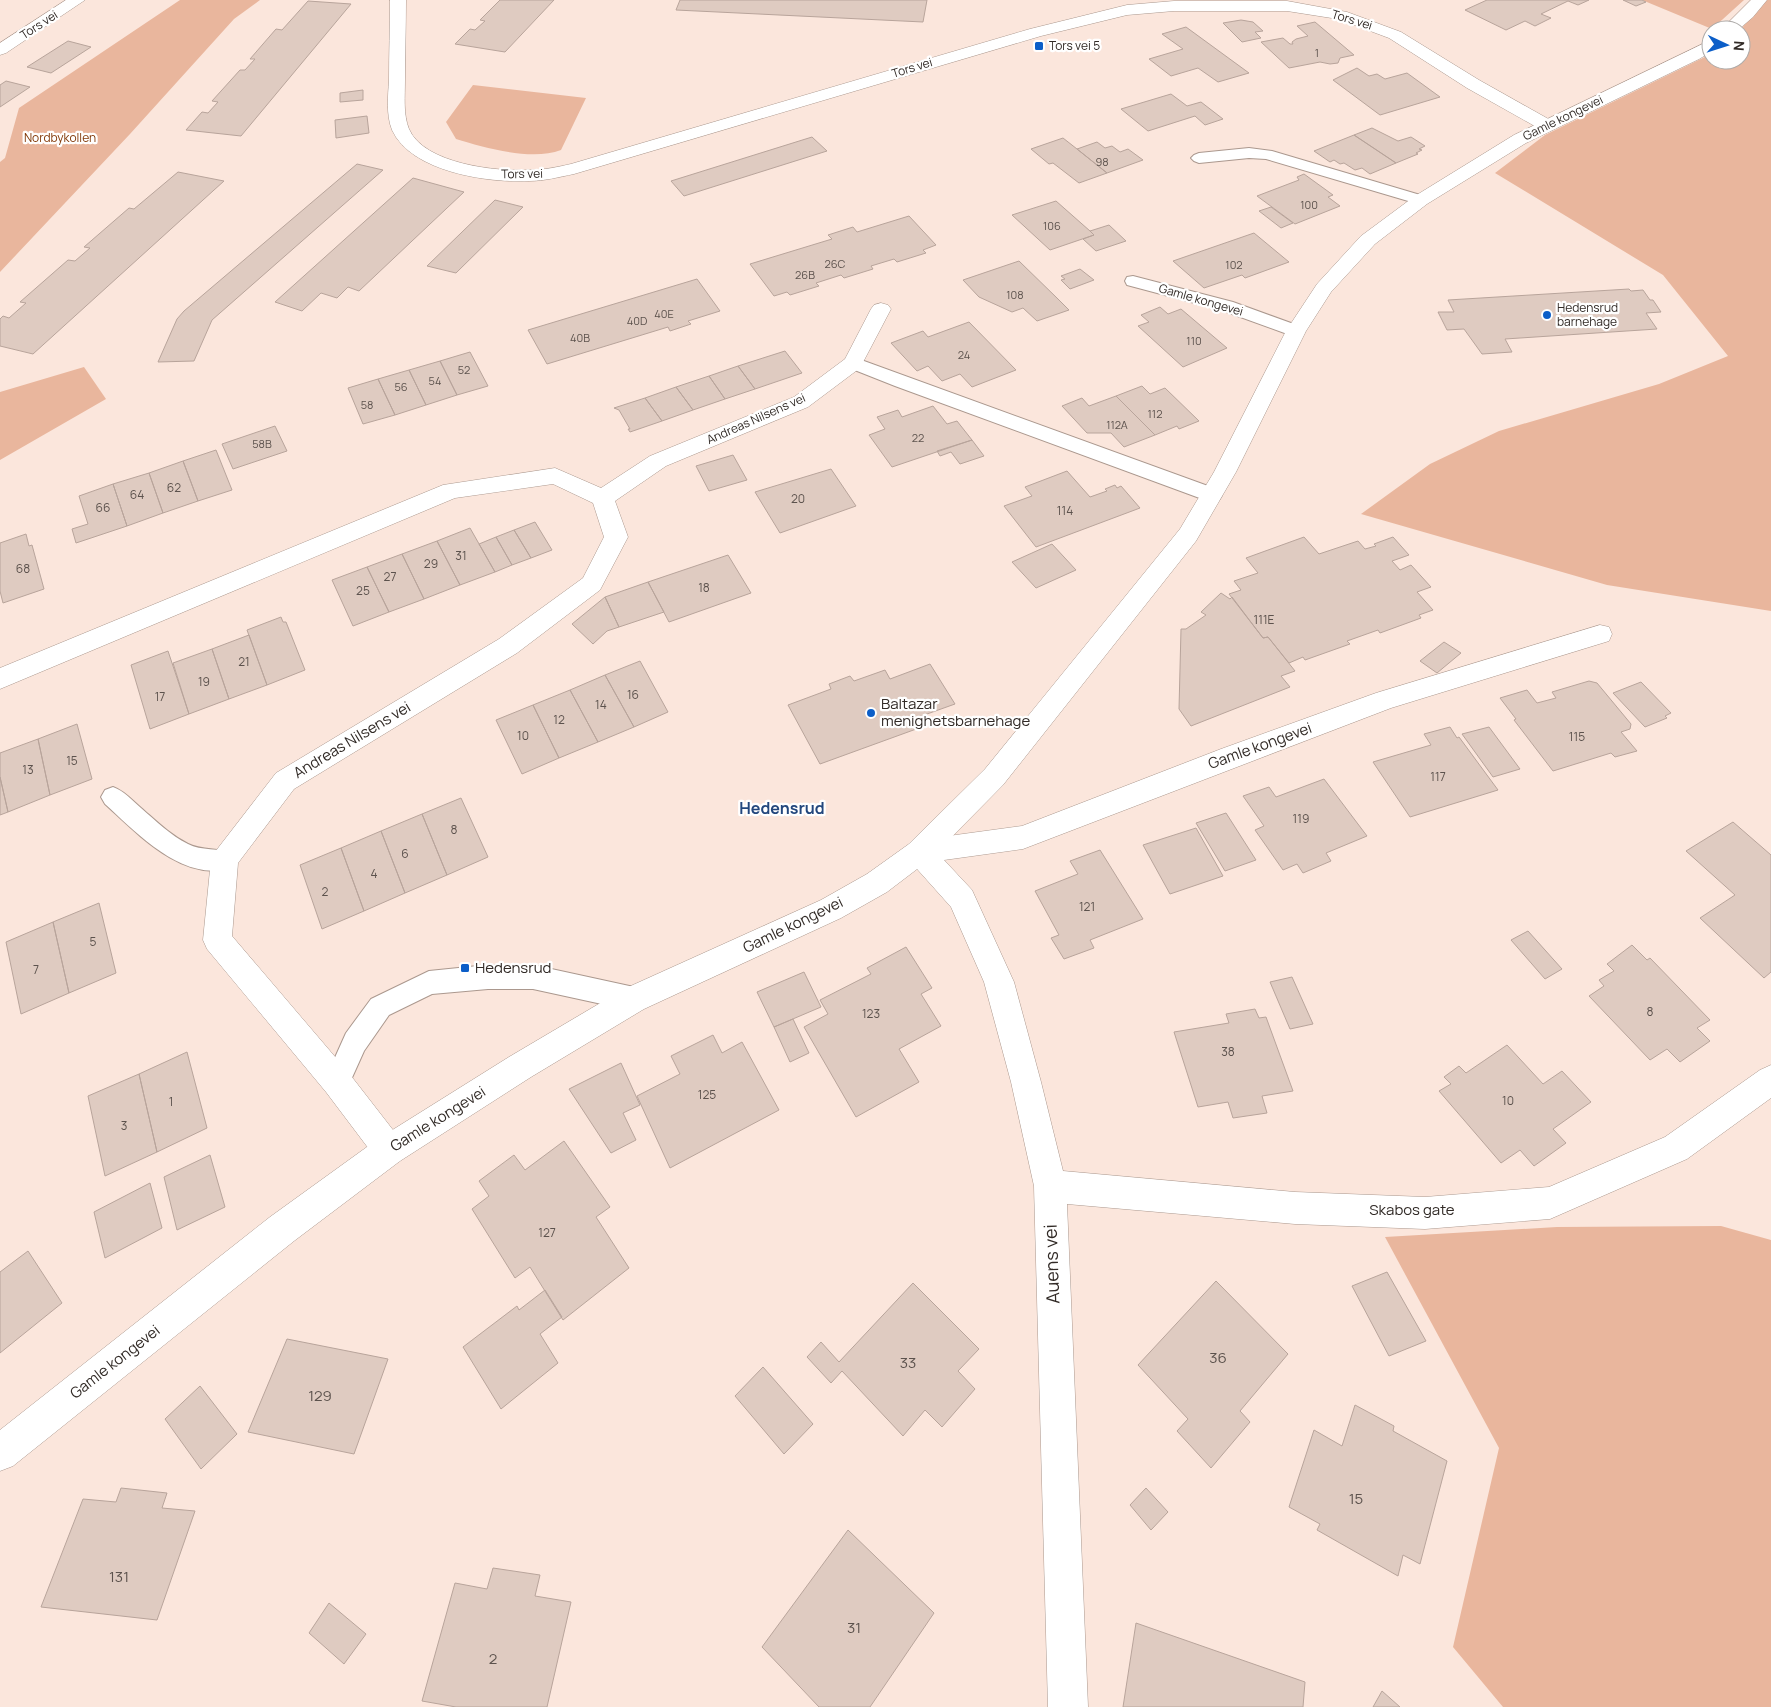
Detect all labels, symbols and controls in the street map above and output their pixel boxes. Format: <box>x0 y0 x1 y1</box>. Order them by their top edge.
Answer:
street label: Tors vei <box>1330 5 1375 34</box>
street label: Tors vei <box>17 6 61 43</box>
north arrow <box>1701 20 1751 70</box>
place label: Tors vei 5 <box>1049 37 1100 54</box>
marker: Tors vei 5 <box>1033 40 1045 52</box>
text: N <box>1730 40 1749 52</box>
house number: 1 <box>1315 45 1319 60</box>
street label: Tors vei <box>889 53 934 82</box>
street label: Gamle kongevei <box>1520 91 1606 144</box>
park label: Nordbykollen <box>24 129 96 146</box>
house number: 98 <box>1095 154 1109 169</box>
street label: Tors vei <box>501 165 543 182</box>
house number: 100 <box>1300 197 1318 212</box>
house number: 106 <box>1043 218 1061 233</box>
house number: 26C <box>825 256 846 271</box>
house number: 102 <box>1225 257 1243 272</box>
house number: 26B <box>795 267 815 282</box>
street label: Gamle kongevei <box>1157 279 1245 320</box>
house number: 108 <box>1006 287 1024 302</box>
place label: Hedensrud barnehage <box>1557 299 1618 330</box>
house number: 40E <box>654 306 674 321</box>
marker: Hedensrud barnehage <box>1541 309 1553 321</box>
house number: 40D <box>627 313 647 328</box>
house number: 40B <box>570 330 590 345</box>
house number: 110 <box>1186 333 1202 348</box>
house number: 24 <box>958 347 970 362</box>
house number: 52 <box>458 362 470 377</box>
house number: 54 <box>429 373 441 388</box>
house number: 56 <box>394 379 408 394</box>
street label: Andreas Nilsens vei <box>704 389 808 448</box>
house number: 58 <box>361 397 373 412</box>
house number: 112 <box>1148 406 1162 421</box>
house number: 112A <box>1106 417 1128 432</box>
house number: 22 <box>912 430 924 445</box>
house number: 58B <box>252 436 272 451</box>
house number: 62 <box>167 479 181 496</box>
house number: 64 <box>130 486 144 503</box>
house number: 20 <box>791 490 805 507</box>
house number: 66 <box>96 499 110 516</box>
house number: 114 <box>1057 502 1073 519</box>
house number: 31 <box>455 547 467 564</box>
house number: 29 <box>424 555 438 572</box>
house number: 68 <box>16 560 30 577</box>
house number: 27 <box>384 568 396 585</box>
house number: 18 <box>698 579 710 596</box>
house number: 25 <box>356 582 370 599</box>
house number: 111E <box>1254 611 1275 628</box>
house number: 21 <box>238 653 250 670</box>
house number: 19 <box>198 673 210 690</box>
house number: 16 <box>627 686 639 703</box>
house number: 17 <box>155 688 165 705</box>
place label: Baltazar menighetsbarnehage <box>881 693 1030 731</box>
street label: Andreas Nilsens vei <box>289 696 414 783</box>
house number: 14 <box>595 696 607 713</box>
marker: Baltazar menighetsbarnehage <box>865 707 877 719</box>
house number: 12 <box>553 711 565 728</box>
street label: Gamle kongevei <box>1205 717 1315 774</box>
house number: 10 <box>517 727 529 744</box>
house number: 115 <box>1569 728 1585 745</box>
house number: 15 <box>66 752 78 769</box>
house number: 13 <box>22 761 34 778</box>
house number: 117 <box>1430 768 1446 785</box>
district label: Hedensrud <box>739 797 825 819</box>
house number: 119 <box>1293 810 1309 827</box>
house number: 8 <box>451 821 458 838</box>
house number: 6 <box>401 845 409 862</box>
house number: 4 <box>370 865 378 882</box>
house number: 2 <box>322 883 329 900</box>
street label: Gamle kongevei <box>739 891 846 958</box>
house number: 121 <box>1079 898 1095 915</box>
house number: 5 <box>90 933 97 950</box>
place label: Hedensrud <box>475 957 551 978</box>
house number: 7 <box>33 961 39 978</box>
marker: Hedensrud <box>459 962 471 974</box>
house number: 8 <box>1647 1003 1654 1020</box>
house number: 123 <box>862 1005 880 1022</box>
house number: 38 <box>1221 1043 1235 1060</box>
street label: Gamle kongevei <box>386 1081 489 1156</box>
house number: 125 <box>698 1086 716 1103</box>
house number: 10 <box>1502 1092 1514 1109</box>
house number: 1 <box>169 1093 173 1110</box>
house number: 3 <box>121 1117 127 1134</box>
street label: Skabos gate <box>1369 1199 1455 1220</box>
house number: 127 <box>538 1224 556 1241</box>
street label: Auens vei <box>1038 1224 1064 1304</box>
street label: Gamle kongevei <box>65 1320 164 1403</box>
house number: 36 <box>1209 1347 1227 1368</box>
house number: 33 <box>900 1352 916 1373</box>
house number: 129 <box>308 1385 332 1406</box>
house number: 15 <box>1349 1488 1363 1509</box>
house number: 131 <box>109 1566 129 1587</box>
house number: 31 <box>847 1617 861 1638</box>
house number: 2 <box>489 1648 497 1669</box>

